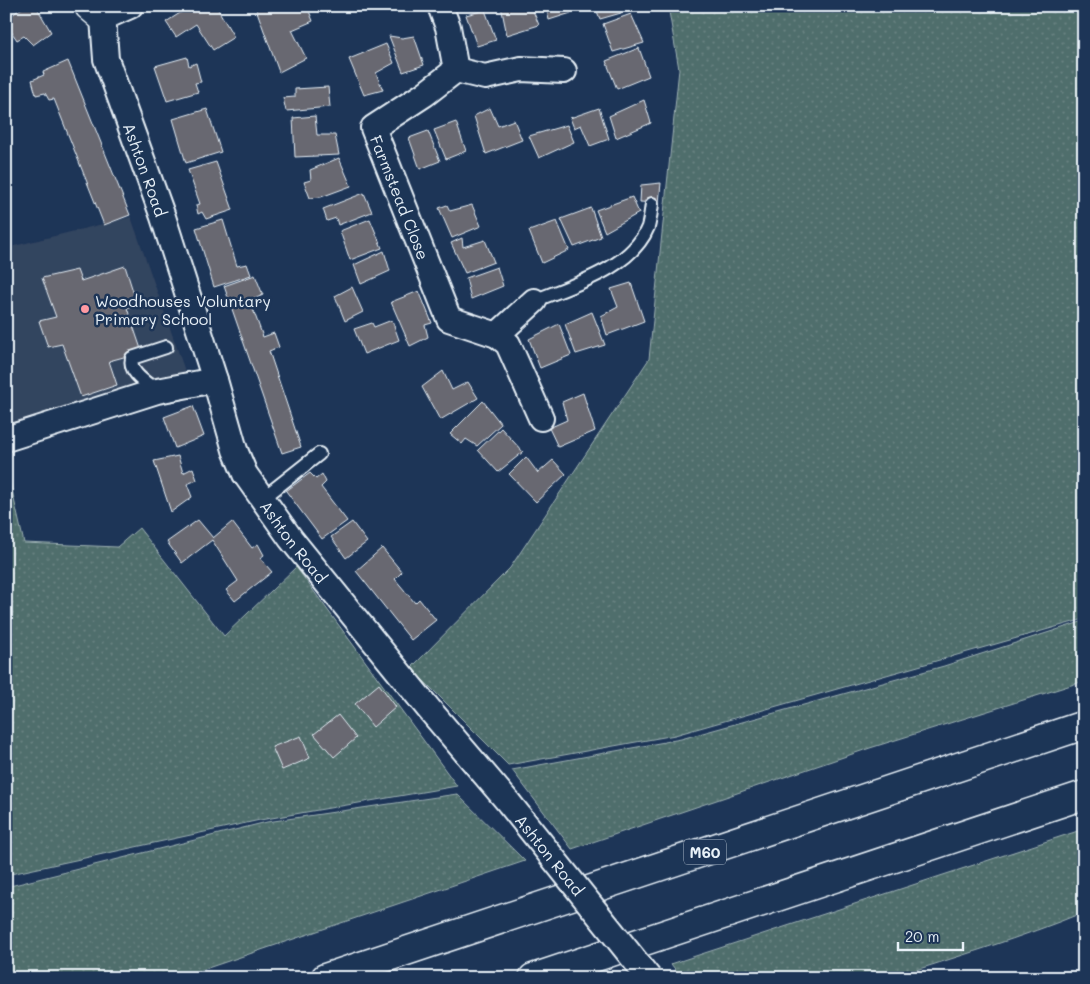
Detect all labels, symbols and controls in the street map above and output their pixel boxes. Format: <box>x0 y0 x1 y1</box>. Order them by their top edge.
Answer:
street label: Ashton Road <box>119 120 172 219</box>
street label: Farmstead Close <box>366 132 435 263</box>
place label: Woodhouses Voluntary Primary School <box>95 290 271 329</box>
marker: Woodhouses Voluntary Primary School <box>79 303 91 315</box>
street label: Ashton Road <box>256 496 333 587</box>
street label: Ashton Road <box>511 810 589 899</box>
road number: M60 <box>684 840 726 864</box>
scale bar <box>898 919 962 951</box>
text: 20 m <box>905 926 939 946</box>

